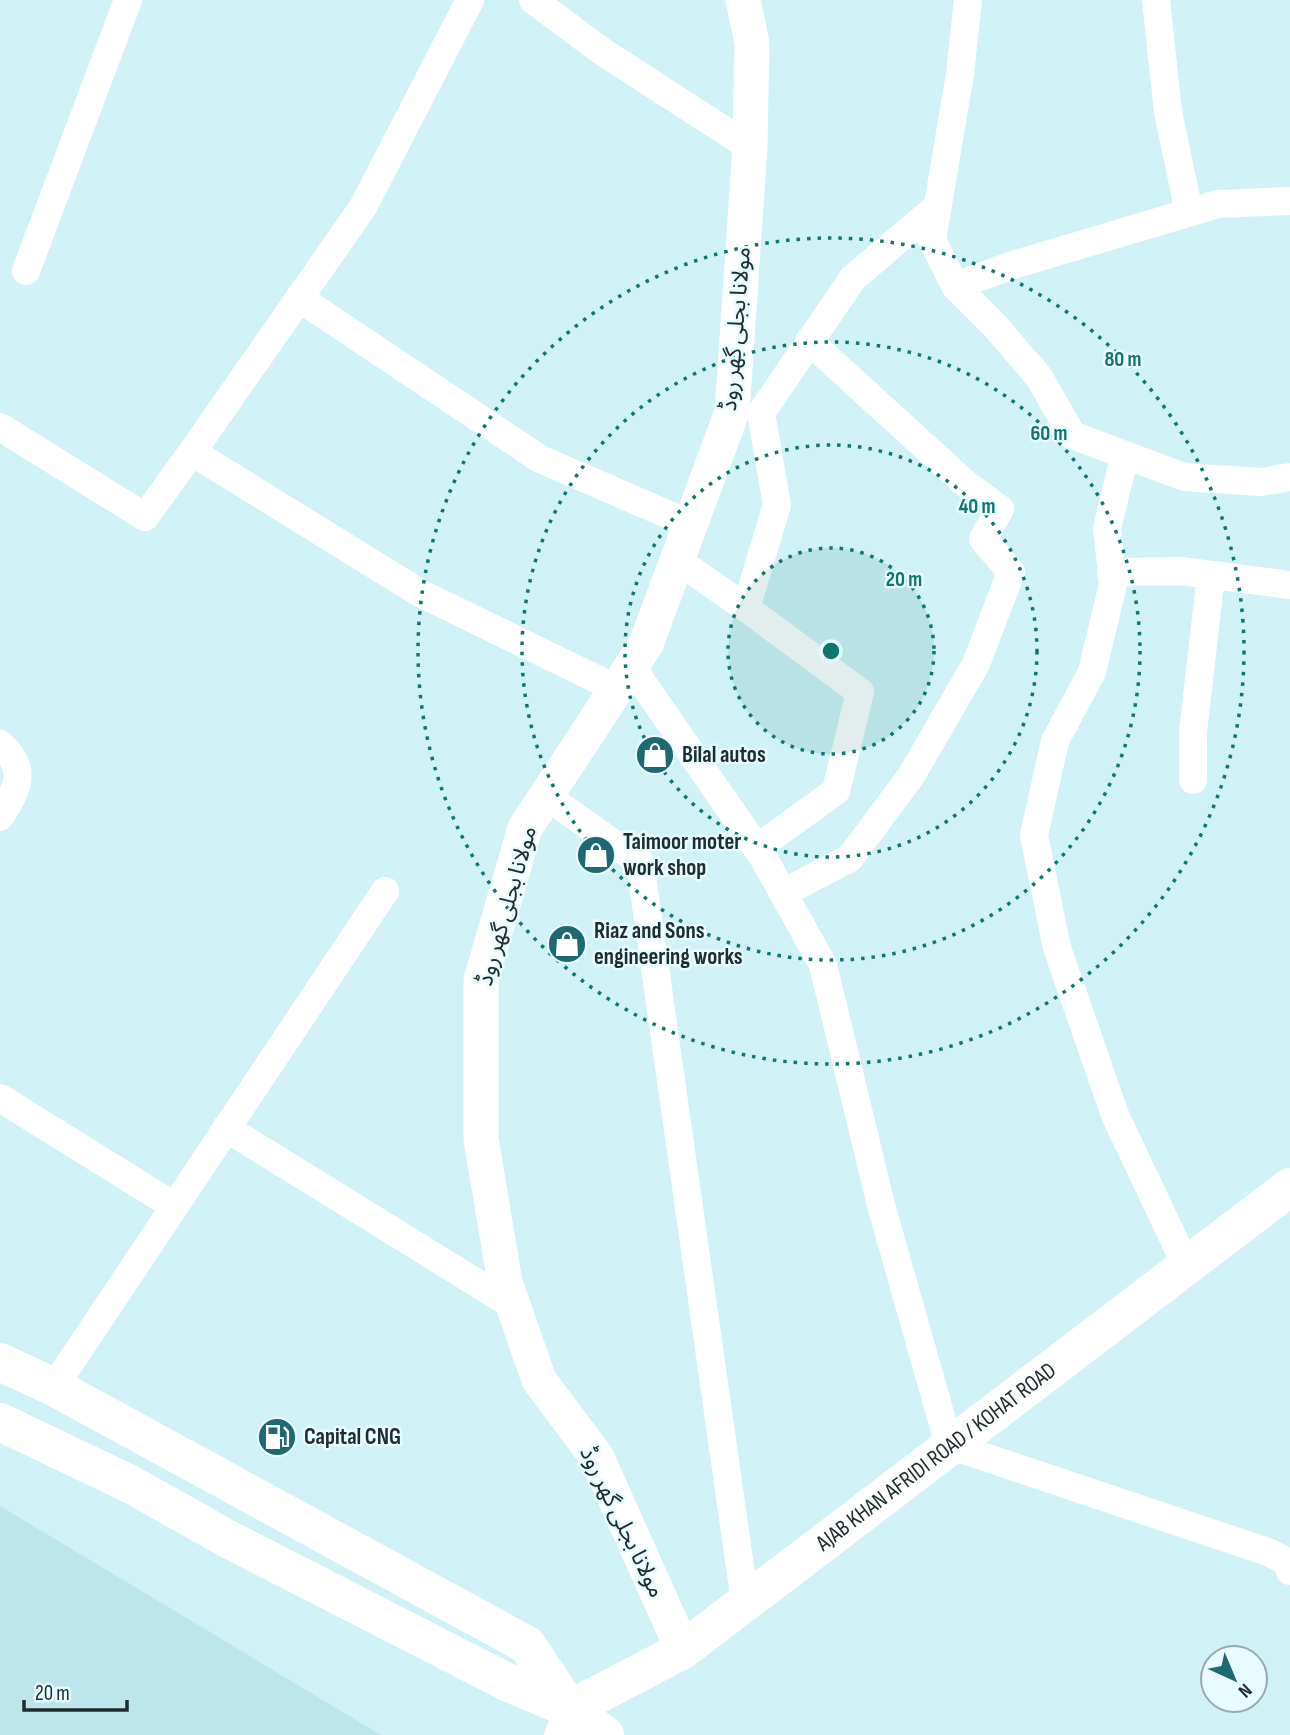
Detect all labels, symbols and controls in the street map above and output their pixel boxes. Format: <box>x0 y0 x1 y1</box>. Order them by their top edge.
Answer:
street label: مولانا بجلی گھر روڈ <box>715 246 757 412</box>
text: 80 m <box>1104 347 1142 372</box>
text: 60 m <box>1030 421 1068 446</box>
text: 40 m <box>959 494 995 519</box>
text: 20 m <box>886 567 922 592</box>
centre of rings <box>819 639 843 663</box>
shop icon: Bilal autos <box>634 734 676 776</box>
place label: Bilal autos <box>682 741 766 769</box>
street label: مولانا بجلی گھر روڈ <box>471 823 543 989</box>
place label: Taimoor moter work shop <box>623 828 741 882</box>
shop icon: Taimoor moter work shop <box>575 834 617 876</box>
place label: Riaz and Sons engineering works <box>594 917 743 971</box>
shop icon: Riaz and Sons engineering works <box>546 923 588 965</box>
street label: AJAB KHAN AFRIDI ROAD / KOHAT ROAD <box>810 1356 1062 1558</box>
fuel station icon: Capital CNG <box>256 1416 298 1458</box>
place label: Capital CNG <box>304 1423 401 1451</box>
street label: مولانا بجلی گھر روڈ <box>573 1442 671 1602</box>
north arrow <box>1199 1644 1269 1714</box>
scale bar <box>24 1668 128 1712</box>
text: N <box>1233 1678 1256 1702</box>
text: 20 m <box>35 1681 70 1706</box>

